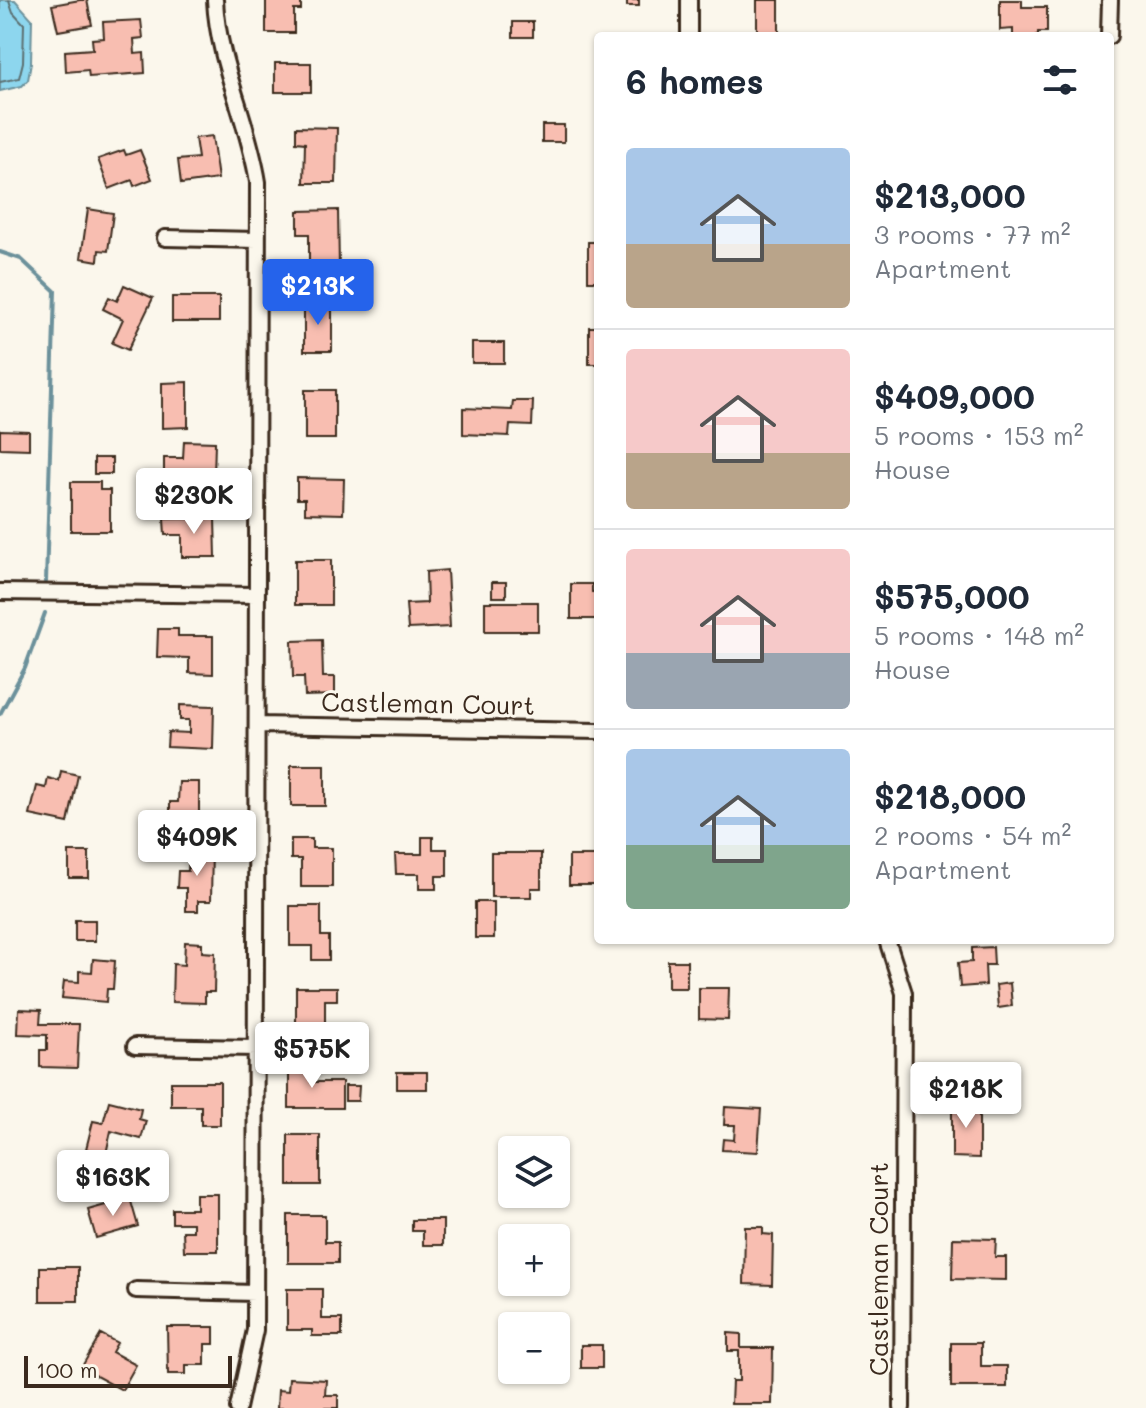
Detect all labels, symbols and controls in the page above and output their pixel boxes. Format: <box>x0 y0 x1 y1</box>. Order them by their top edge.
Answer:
text: 6 homes <box>626 58 764 103</box>
icon: filters <box>1038 58 1082 102</box>
text: $213,000 <box>874 172 1026 217</box>
icon: home <box>690 180 786 276</box>
text: 3 rooms · 77 m² <box>874 217 1071 251</box>
text: Apartment <box>874 251 1011 285</box>
pin: $213K <box>262 259 374 327</box>
text: $213K <box>281 268 355 302</box>
text: $409,000 <box>874 373 1035 418</box>
icon: home <box>690 381 786 477</box>
text: 5 rooms · 153 m² <box>874 418 1084 452</box>
text: House <box>874 452 951 486</box>
pin: $230K <box>138 468 250 536</box>
text: $230K <box>154 477 234 511</box>
text: $575,000 <box>874 573 1030 618</box>
icon: home <box>690 581 786 677</box>
text: 5 rooms · 148 m² <box>874 618 1084 652</box>
text: House <box>874 652 951 686</box>
street label: Castleman Court <box>321 684 535 722</box>
text: $218,000 <box>874 773 1026 818</box>
icon: home <box>690 781 786 877</box>
pin: $409K <box>141 810 253 878</box>
text: 2 rooms · 54 m² <box>874 818 1071 852</box>
text: $409K <box>156 819 238 853</box>
text: Apartment <box>874 852 1011 886</box>
pin: $575K <box>256 1022 368 1090</box>
text: $575K <box>273 1031 351 1065</box>
pin: $218K <box>910 1062 1022 1130</box>
text: $218K <box>928 1071 1004 1105</box>
map controls <box>498 1136 570 1384</box>
button: layers <box>498 1136 570 1208</box>
pin: $163K <box>57 1150 169 1218</box>
text: $163K <box>75 1159 151 1193</box>
street label: Castleman Court <box>861 1162 895 1376</box>
button: + <box>498 1224 570 1296</box>
button: − <box>498 1312 570 1384</box>
scale bar <box>24 1352 232 1388</box>
text: 100 m <box>36 1355 98 1384</box>

